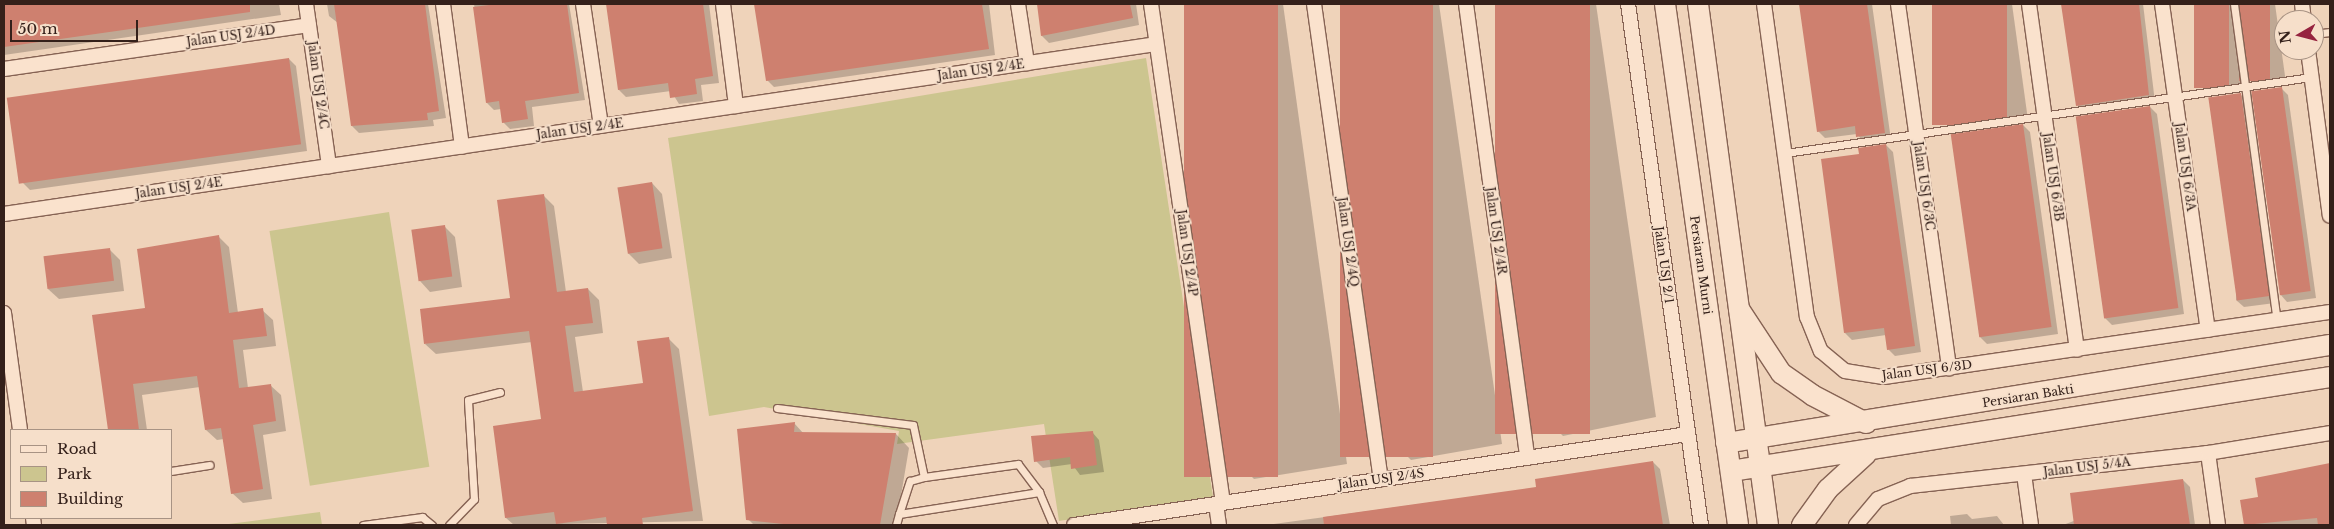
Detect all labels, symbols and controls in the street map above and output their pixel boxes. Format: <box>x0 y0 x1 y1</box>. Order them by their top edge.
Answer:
scale bar <box>12 10 140 42</box>
north arrow <box>2274 10 2324 60</box>
text: 50 m <box>18 19 58 38</box>
street label: Jalan USJ 2/4D <box>186 23 276 49</box>
text: N <box>2275 29 2295 45</box>
street label: Jalan USJ 2/4C <box>305 40 331 130</box>
street label: Jalan USJ 2/4E <box>937 57 1025 83</box>
street label: Jalan USJ 2/4E <box>536 116 624 142</box>
street label: Jalan USJ 6/3A <box>2172 122 2198 212</box>
street label: Jalan USJ 6/3B <box>2040 132 2066 222</box>
street label: Jalan USJ 6/3C <box>1911 141 1937 231</box>
street label: Jalan USJ 2/4E <box>135 175 223 201</box>
street label: Jalan USJ 2/4R <box>1483 186 1509 276</box>
street label: Jalan USJ 2/4Q <box>1335 196 1361 288</box>
street label: Jalan USJ 2/4P <box>1174 209 1200 297</box>
street label: Persiaran Murni <box>1687 215 1715 315</box>
street label: Jalan USJ 2/1 <box>1651 226 1677 304</box>
street label: Jalan USJ 6/3D <box>1881 357 1973 383</box>
street label: Persiaran Bakti <box>1981 382 2075 410</box>
legend <box>10 429 172 519</box>
text: Road <box>57 439 97 458</box>
street label: Jalan USJ 5/4A <box>2043 455 2131 479</box>
text: Park <box>57 464 92 483</box>
street label: Jalan USJ 2/4S <box>1337 466 1425 492</box>
text: Building <box>57 489 123 508</box>

